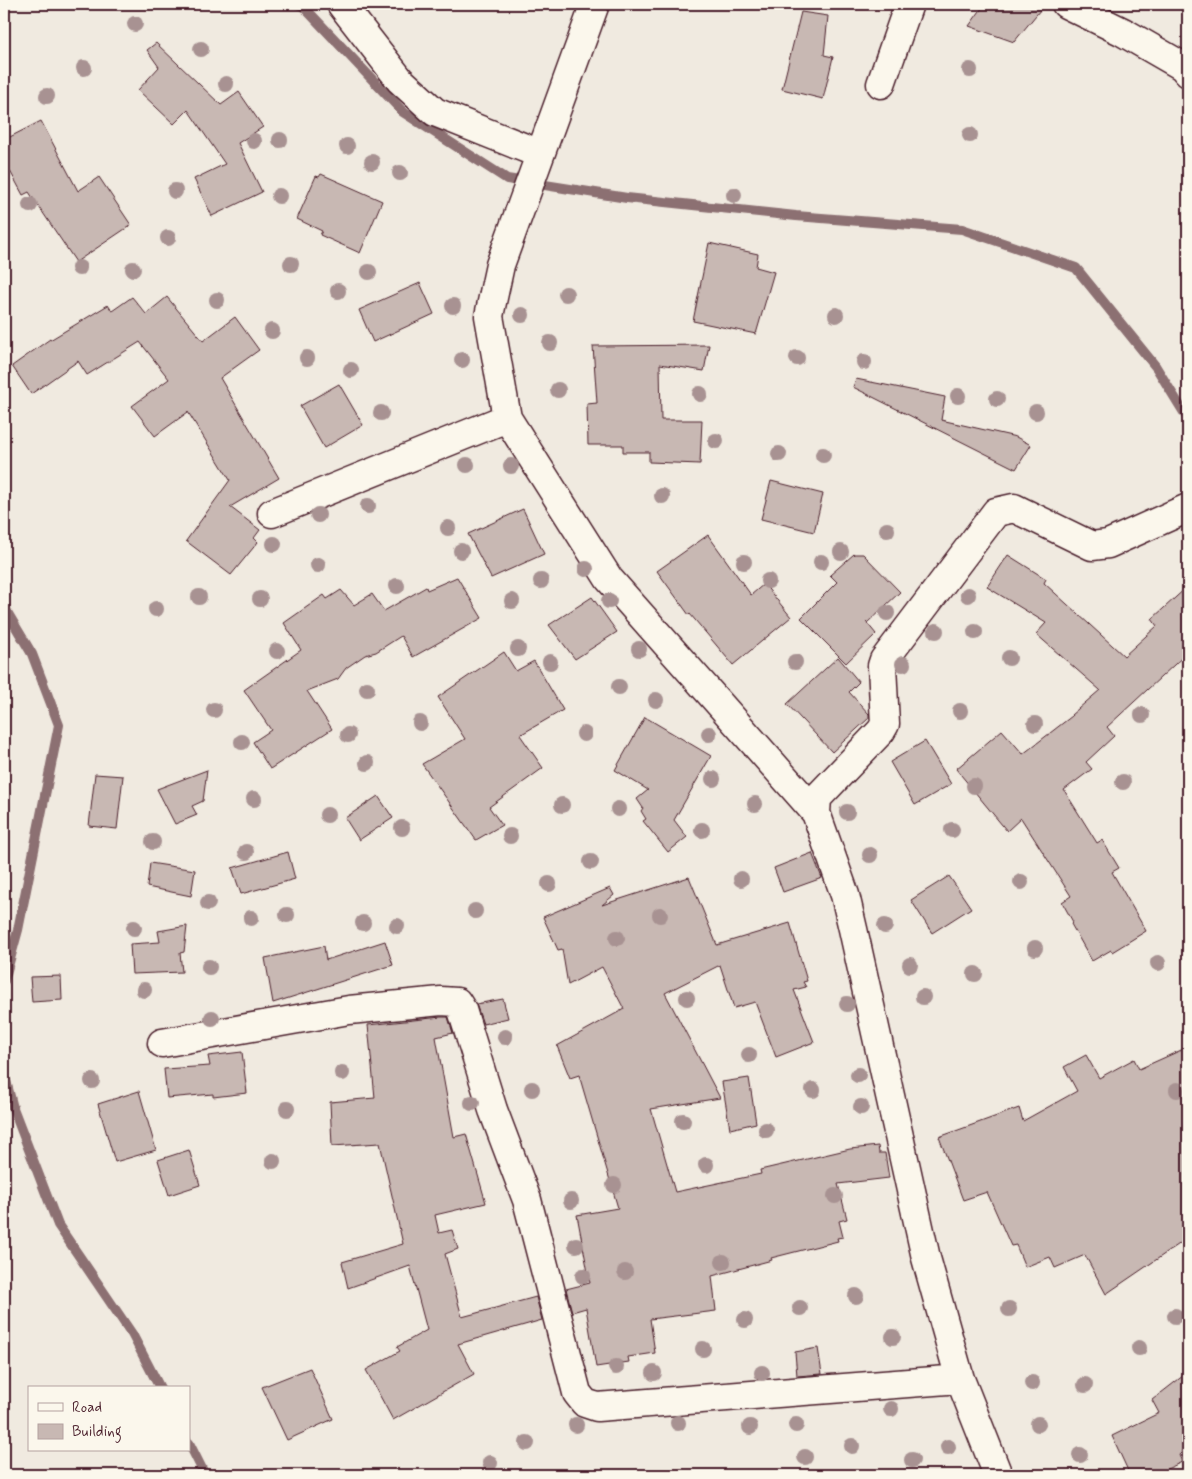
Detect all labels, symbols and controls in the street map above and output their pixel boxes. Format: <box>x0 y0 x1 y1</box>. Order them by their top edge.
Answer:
legend <box>28 1386 190 1452</box>
text: Road <box>72 1398 102 1418</box>
text: Building <box>72 1422 122 1443</box>

